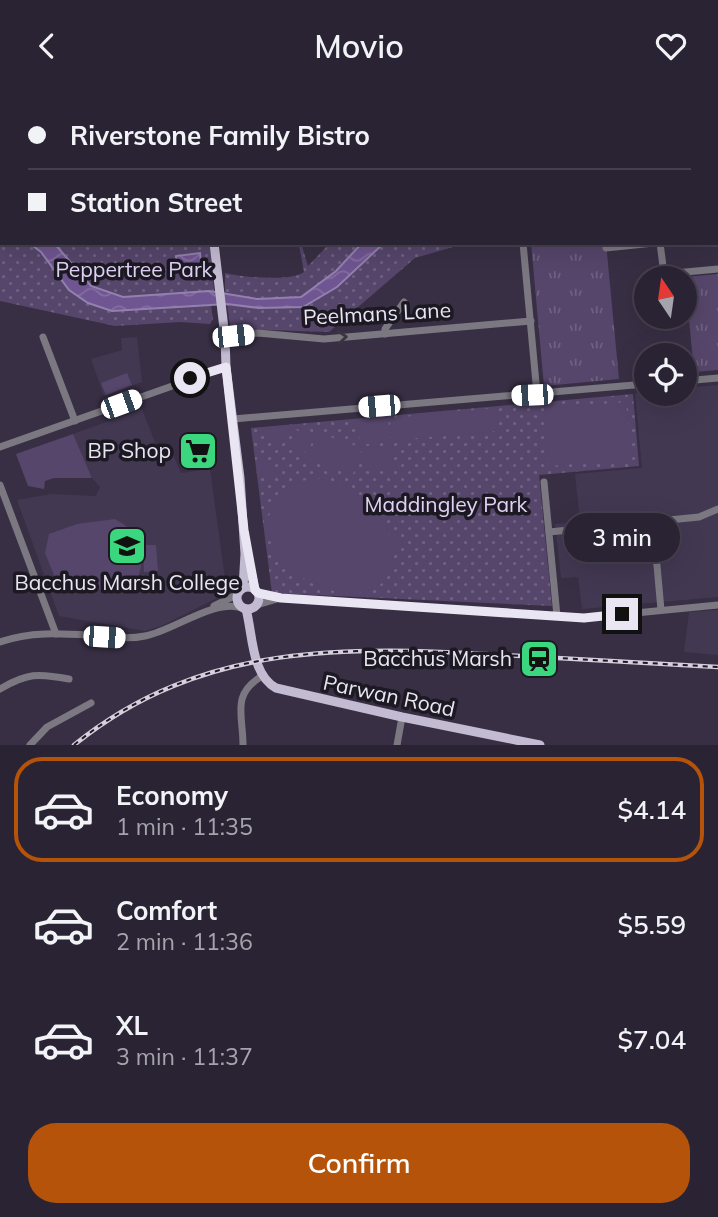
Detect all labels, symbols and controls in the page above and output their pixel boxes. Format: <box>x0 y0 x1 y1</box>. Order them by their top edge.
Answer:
text: Movio <box>314 26 404 66</box>
icon: back <box>28 27 66 65</box>
icon: heart <box>652 27 690 65</box>
text: Riverstone Family Bistro <box>70 119 370 152</box>
text: Station Street <box>70 186 242 219</box>
park label: Peppertree Park <box>56 256 213 282</box>
north arrow <box>634 266 696 329</box>
map controls <box>634 266 697 406</box>
street label: Peelmans Lane <box>302 296 452 330</box>
car <box>212 323 255 349</box>
one-way arrow <box>336 330 348 345</box>
button: locate <box>634 343 697 406</box>
route start <box>174 362 206 394</box>
car <box>511 384 554 406</box>
car <box>98 387 145 421</box>
car <box>358 394 401 418</box>
supermarket icon: BP Shop <box>177 430 219 472</box>
place label: BP Shop <box>88 437 171 463</box>
park label: Maddingley Park <box>365 491 528 517</box>
callout: 3 min <box>564 512 680 561</box>
text: 3 min <box>592 523 652 552</box>
school or university icon: Bacchus Marsh College <box>106 525 148 567</box>
place label: Bacchus Marsh College <box>14 569 240 595</box>
route end <box>606 598 638 630</box>
car <box>83 625 126 649</box>
station icon: Bacchus Marsh <box>518 638 560 680</box>
place label: Bacchus Marsh <box>363 645 512 671</box>
street label: Parwan Road <box>321 668 457 722</box>
icon: car <box>32 778 95 841</box>
text: Economy <box>116 779 228 812</box>
text: $4.14 <box>617 793 686 826</box>
text: 1 min · 11:35 <box>116 812 253 841</box>
icon: car <box>32 893 95 956</box>
text: Comfort <box>116 894 217 927</box>
text: $5.59 <box>617 908 686 941</box>
text: 2 min · 11:36 <box>116 927 253 956</box>
icon: car <box>32 1008 95 1071</box>
text: XL <box>116 1009 148 1042</box>
text: $7.04 <box>617 1023 686 1056</box>
text: 3 min · 11:37 <box>116 1042 253 1071</box>
button: Confirm <box>28 1123 690 1203</box>

